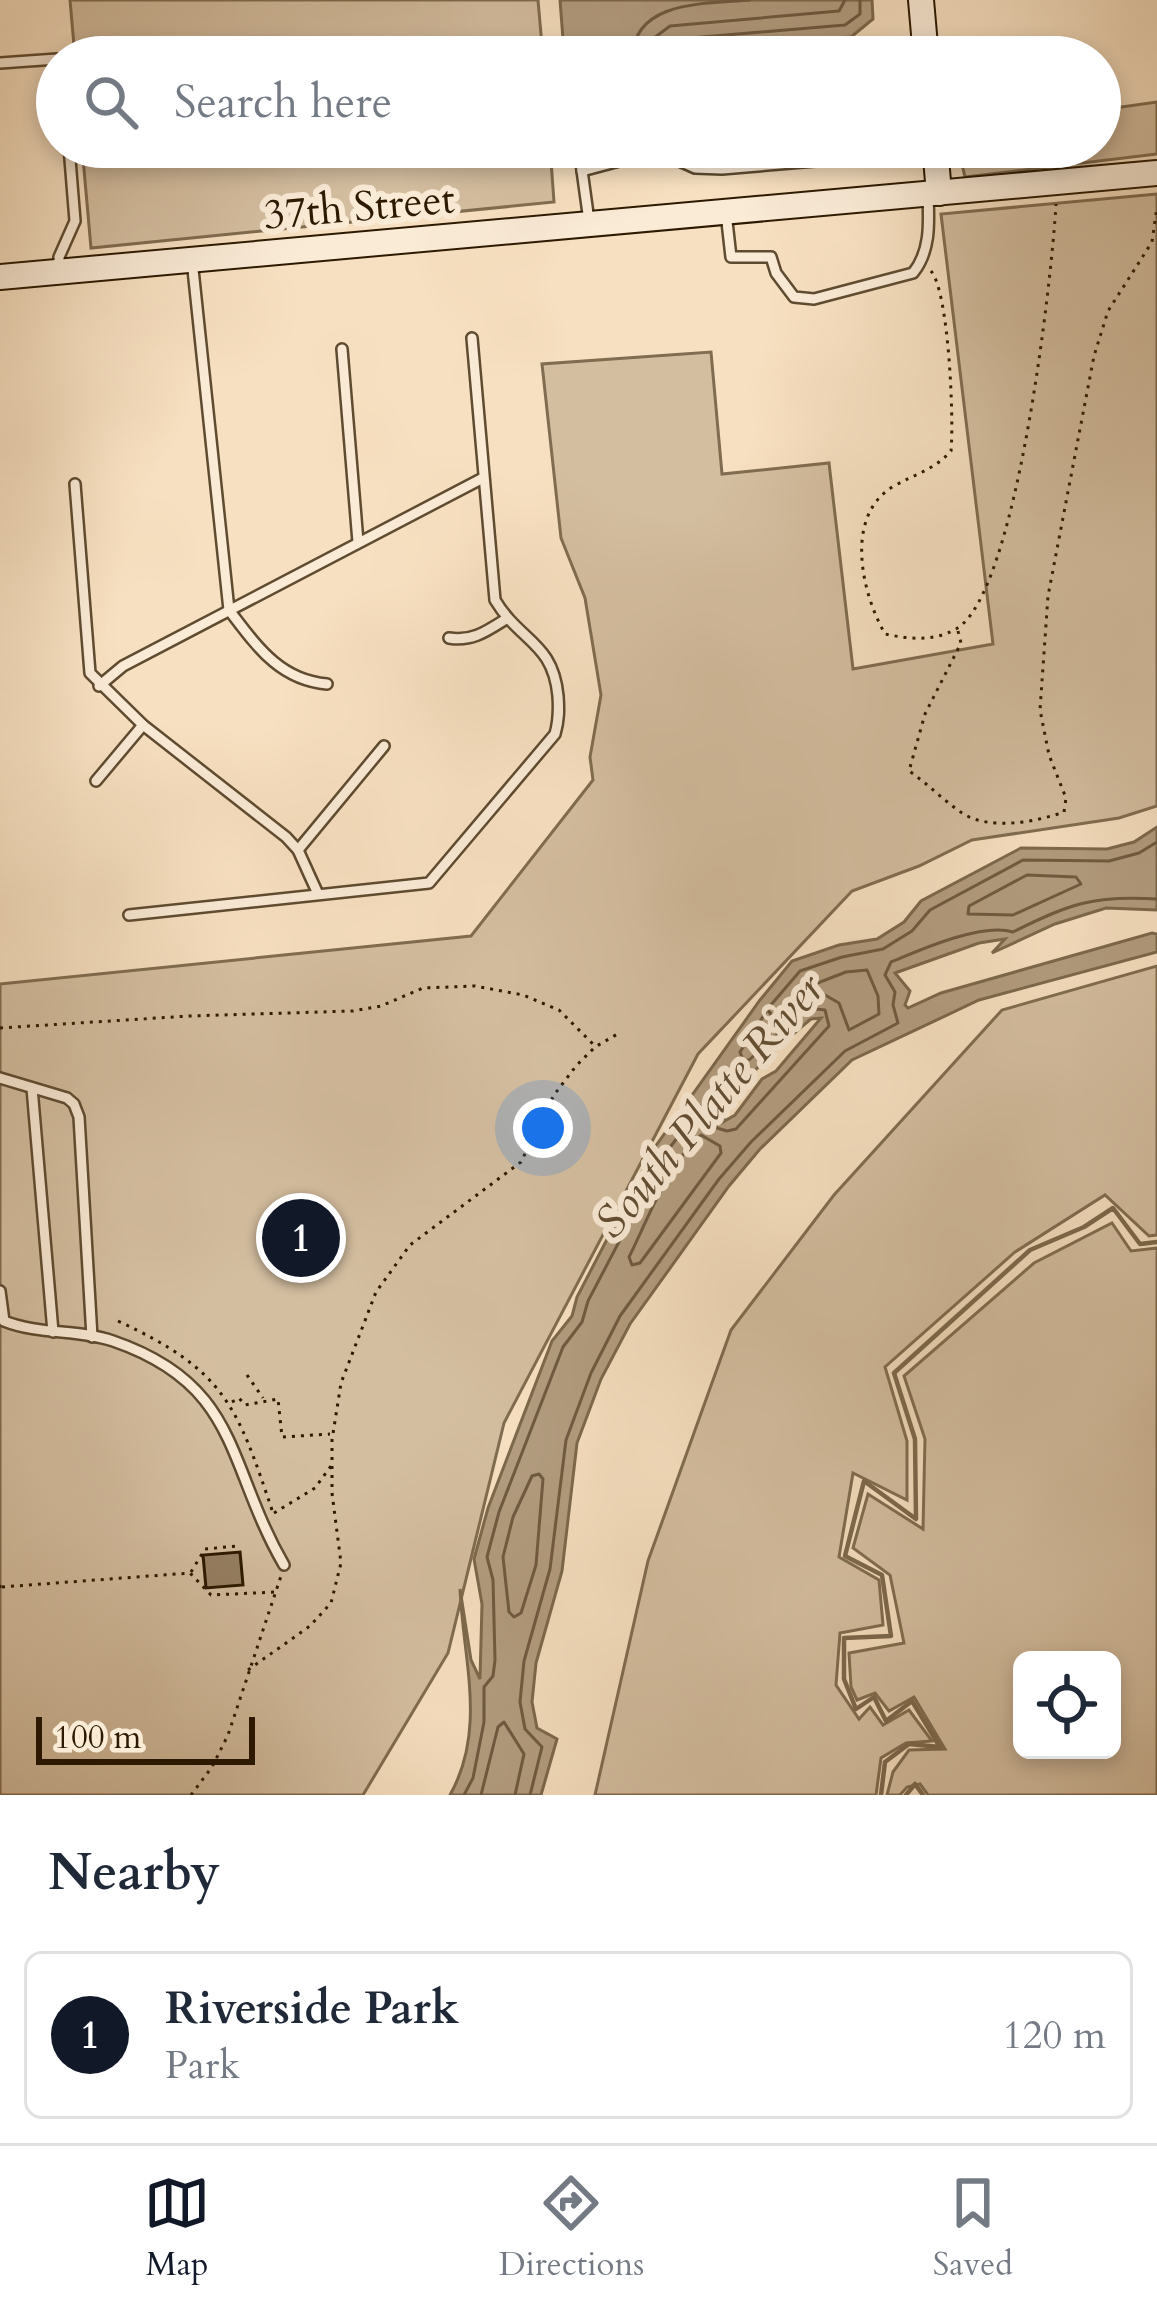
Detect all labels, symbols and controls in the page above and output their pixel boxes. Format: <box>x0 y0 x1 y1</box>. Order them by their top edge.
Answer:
search box <box>36 36 1121 168</box>
icon: search <box>78 69 144 135</box>
text: Search here <box>174 72 392 133</box>
street label: 37th Street <box>261 170 457 244</box>
water label: South Platte River <box>580 960 838 1251</box>
your location <box>513 1098 573 1158</box>
pin: 1 <box>262 1193 340 1283</box>
map controls <box>1013 1651 1121 1759</box>
button: locate <box>1013 1651 1121 1759</box>
scale bar <box>36 1711 255 1764</box>
text: 100 m <box>54 1715 141 1760</box>
text: Nearby <box>48 1838 220 1908</box>
text: Riverside Park <box>165 1978 459 2039</box>
text: 1 <box>80 2009 100 2062</box>
text: 120 m <box>1003 2009 1106 2062</box>
text: Park <box>165 2039 240 2092</box>
tab: Map <box>144 2170 210 2287</box>
tab: Directions <box>499 2170 644 2287</box>
tab: Saved <box>933 2170 1013 2287</box>

